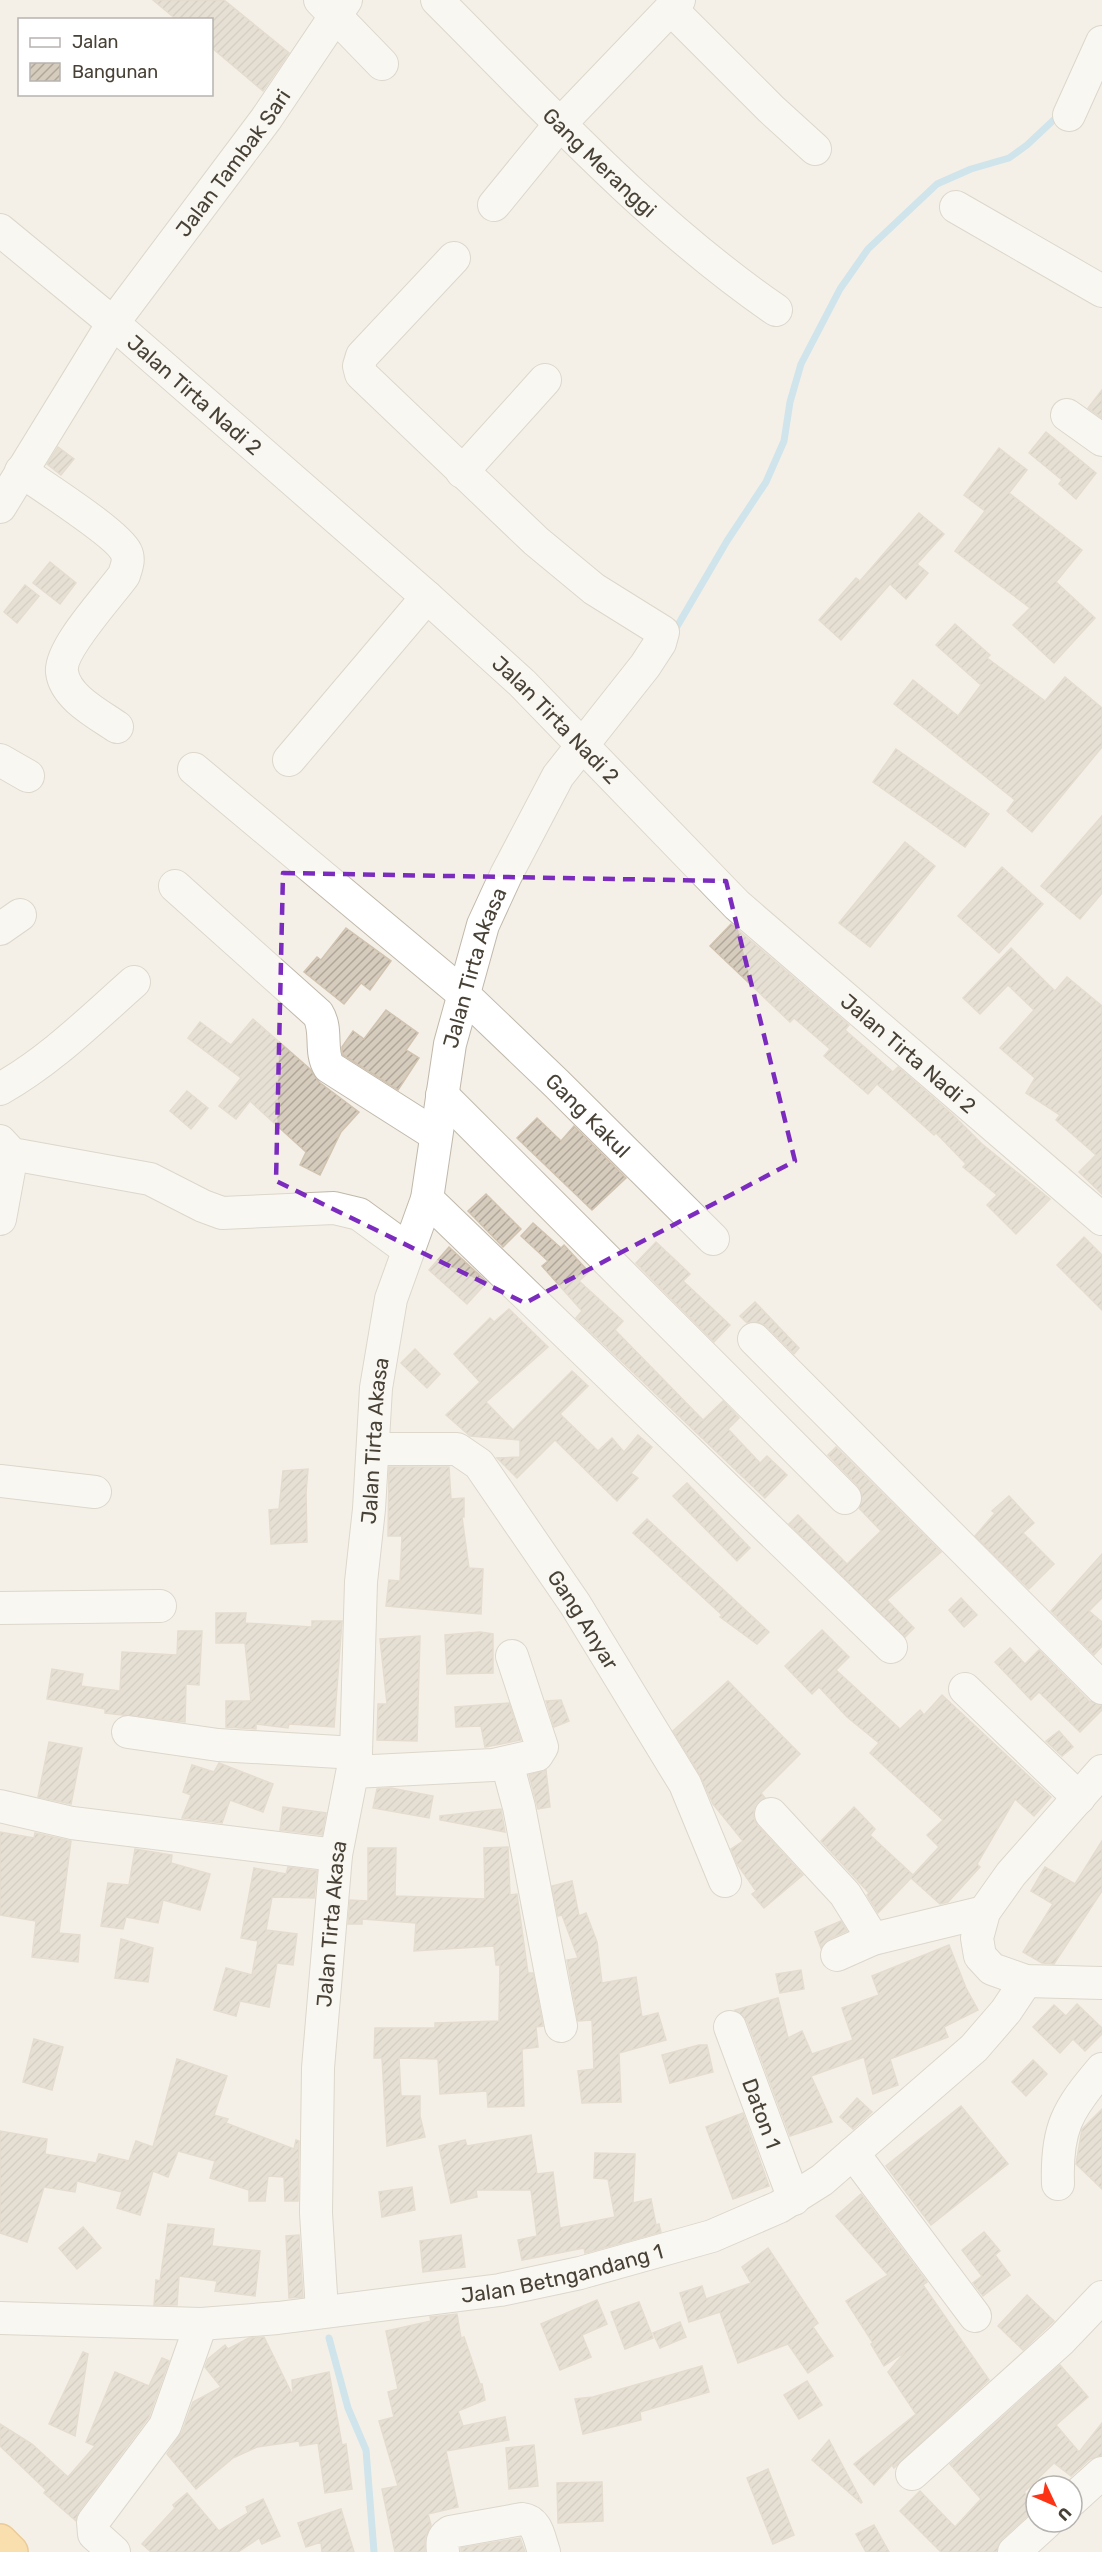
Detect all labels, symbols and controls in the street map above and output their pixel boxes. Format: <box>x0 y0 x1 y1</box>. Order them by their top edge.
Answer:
legend <box>18 18 213 96</box>
text: Jalan <box>72 31 119 53</box>
text: Bangunan <box>72 61 158 83</box>
street label: Jalan Tambak Sari <box>170 84 295 241</box>
street label: Gang Meranggi <box>538 102 662 222</box>
street label: Jalan Tirta Nadi 2 <box>122 329 267 460</box>
street label: Jalan Tirta Nadi 2 <box>487 650 625 789</box>
street label: Jalan Tirta Akasa <box>437 883 511 1051</box>
street label: Jalan Tirta Nadi 2 <box>836 988 982 1118</box>
street label: Gang Kakul <box>541 1068 636 1162</box>
street label: Jalan Tirta Akasa <box>355 1355 393 1525</box>
street label: Gang Anyar <box>543 1565 624 1674</box>
street label: Jalan Tirta Akasa <box>311 1838 351 2008</box>
street label: Daton 1 <box>738 2075 787 2152</box>
street label: Jalan Betngandang 1 <box>459 2238 666 2307</box>
north arrow <box>1024 2474 1084 2534</box>
text: U <box>1054 2503 1075 2525</box>

